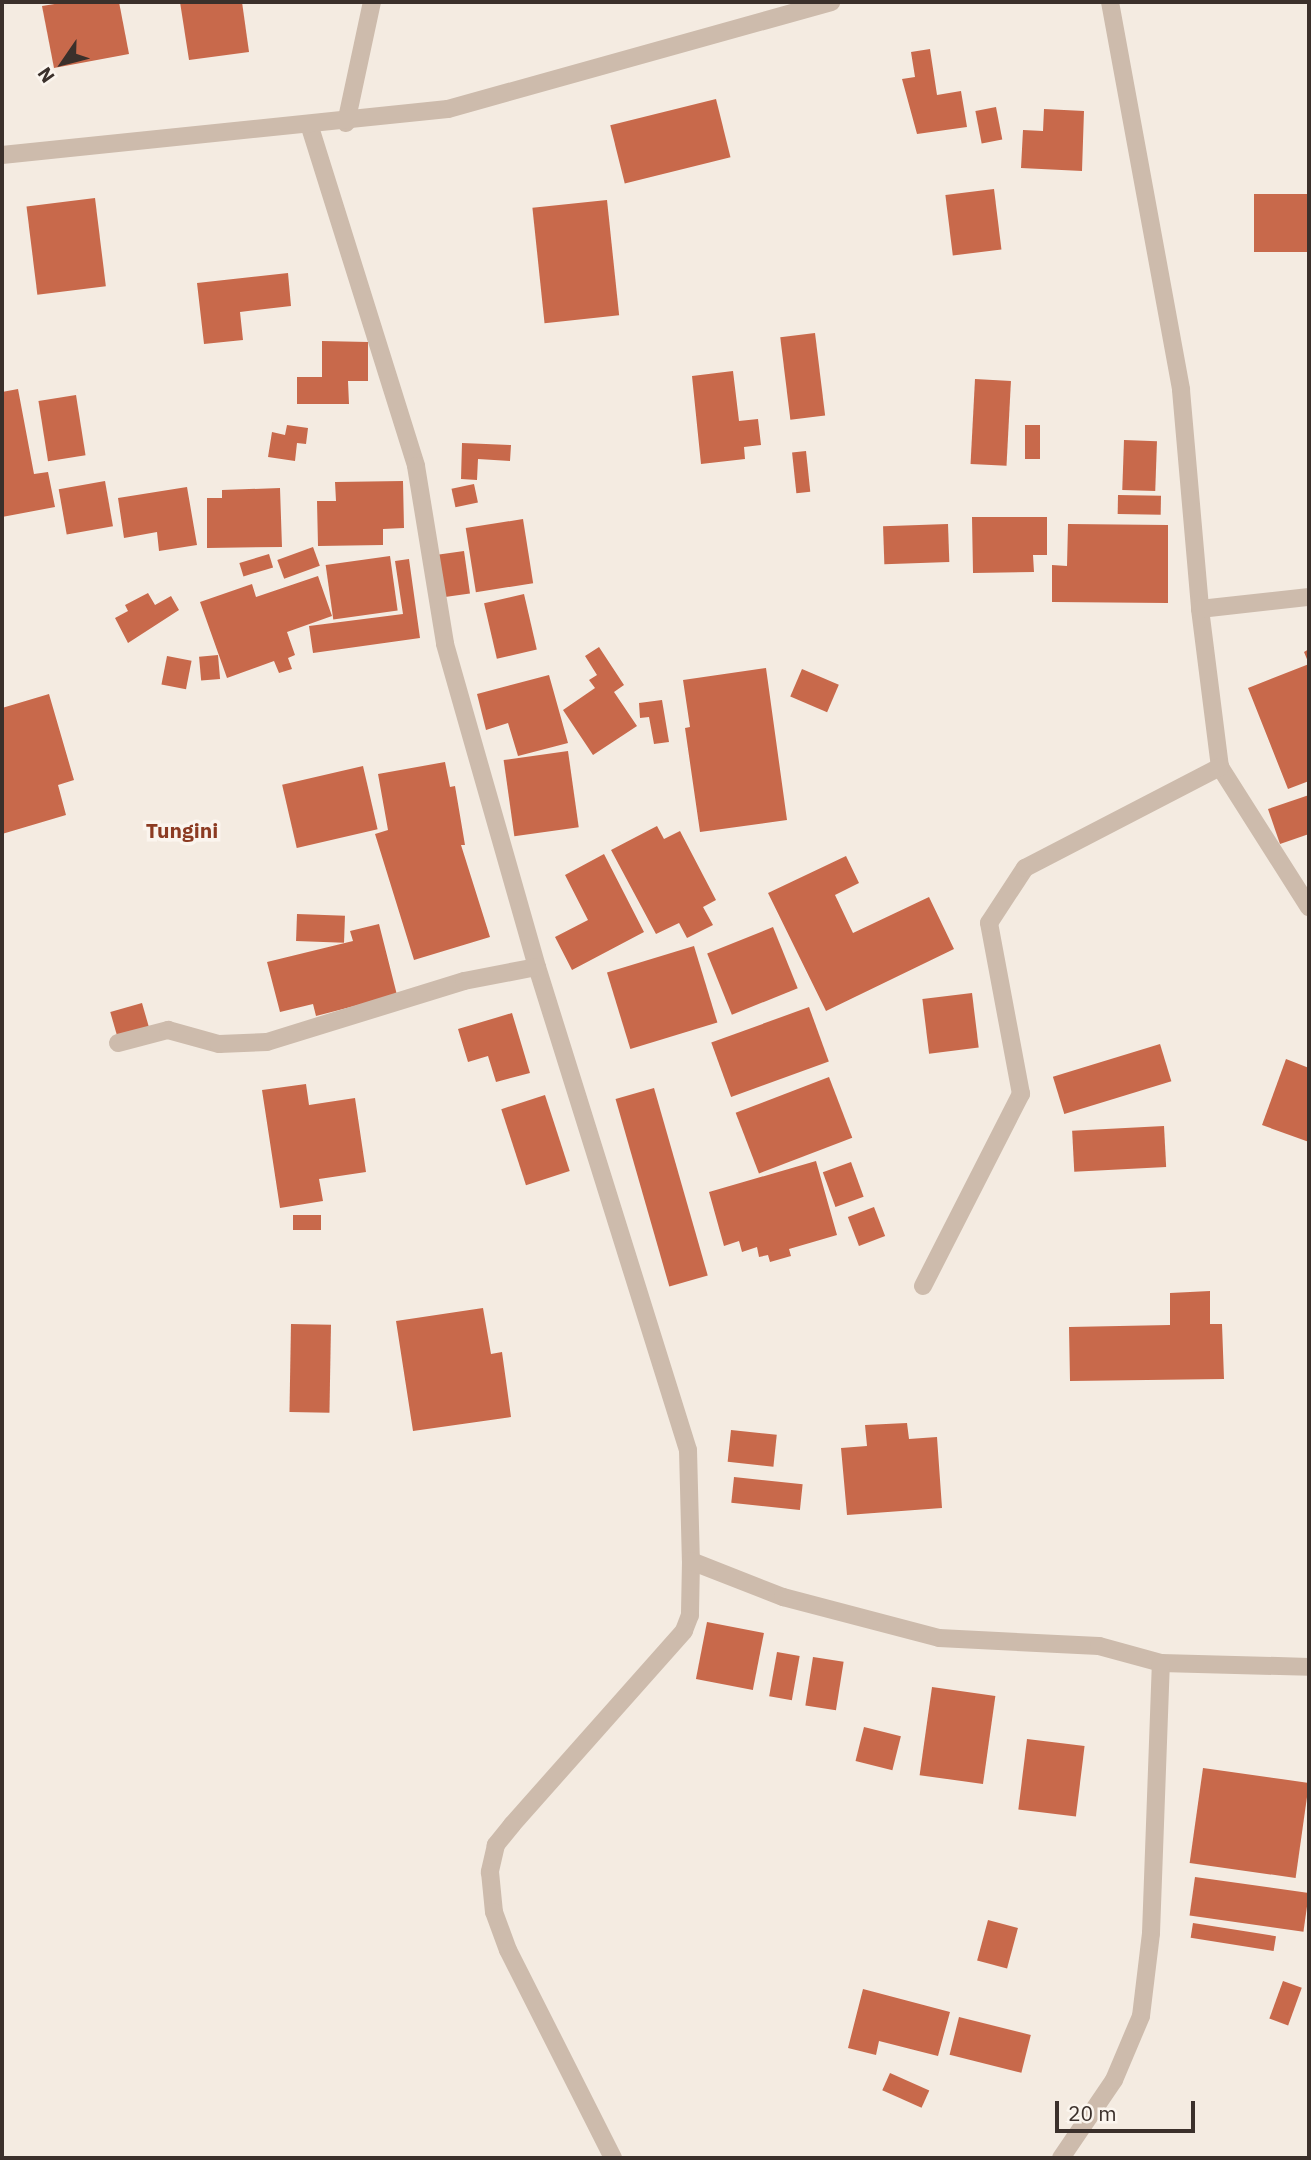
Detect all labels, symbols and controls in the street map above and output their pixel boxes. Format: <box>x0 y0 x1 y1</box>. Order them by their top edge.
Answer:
north arrow <box>28 28 98 98</box>
text: N <box>32 63 60 88</box>
district label: Tungini <box>146 817 218 843</box>
scale bar <box>1059 2086 1199 2130</box>
text: 20 m <box>1068 2099 1117 2127</box>

